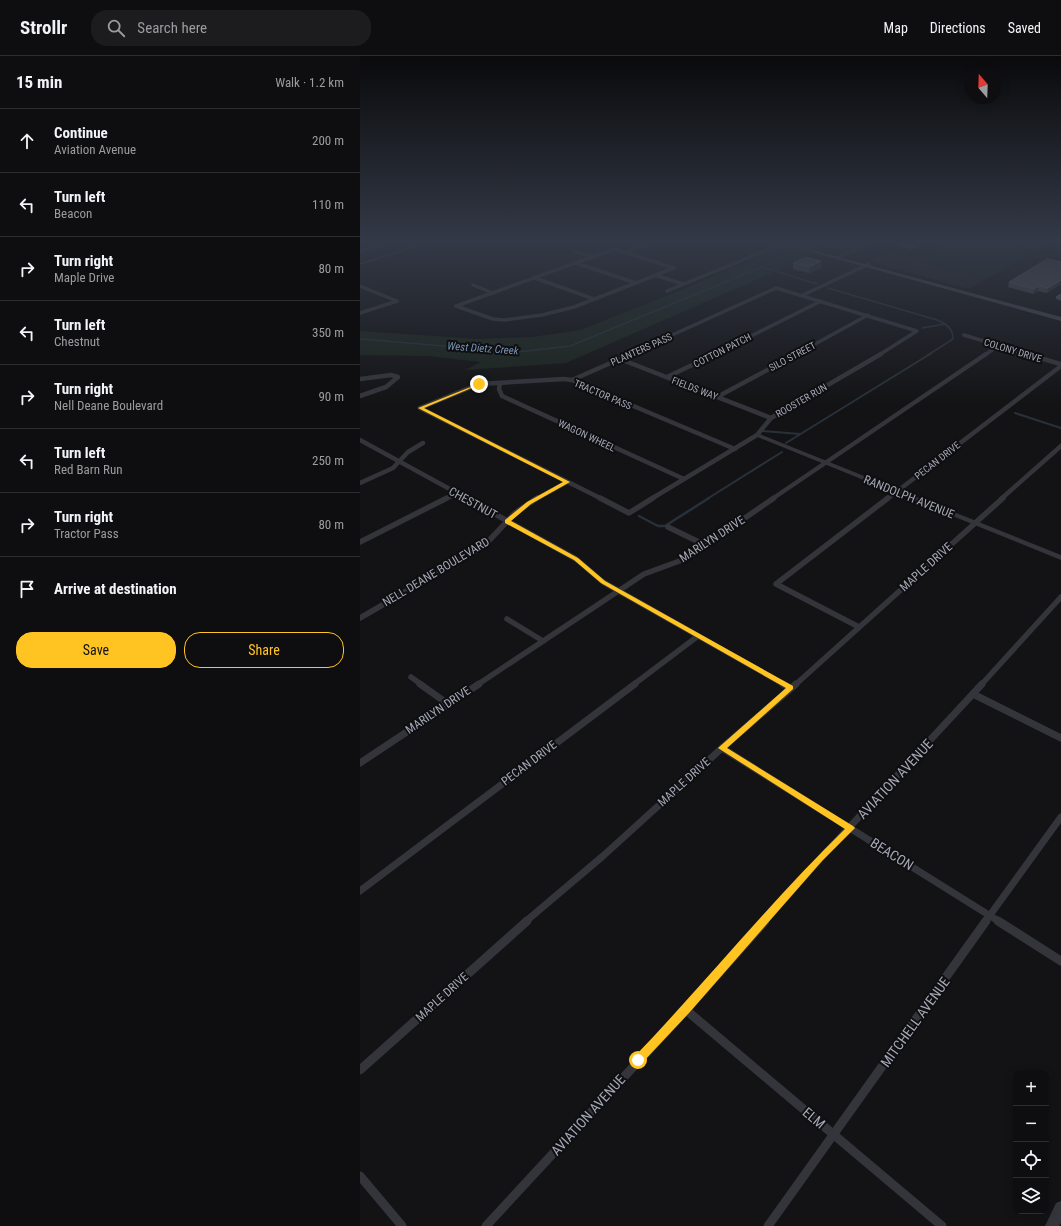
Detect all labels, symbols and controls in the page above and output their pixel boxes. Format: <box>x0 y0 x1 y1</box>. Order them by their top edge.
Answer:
search box <box>91 10 371 46</box>
text: Strollr <box>20 16 67 39</box>
icon: search <box>105 17 127 39</box>
text: Search here <box>137 19 207 37</box>
text: Map <box>884 20 908 36</box>
text: Directions <box>930 20 986 36</box>
text: Saved <box>1008 20 1041 36</box>
north arrow <box>965 68 1001 104</box>
text: 15 min <box>16 72 62 92</box>
text: Walk · 1.2 km <box>275 75 344 90</box>
text: Continue <box>54 124 108 142</box>
icon: ahead <box>16 130 38 152</box>
text: 200 m <box>312 133 344 148</box>
text: Aviation Avenue <box>54 142 136 157</box>
text: Turn left <box>54 188 105 206</box>
icon: left <box>16 194 38 216</box>
text: 110 m <box>312 197 344 212</box>
text: Beacon <box>54 206 92 221</box>
text: Turn right <box>54 252 113 270</box>
icon: right <box>16 258 38 280</box>
text: 80 m <box>318 261 344 276</box>
text: Maple Drive <box>54 270 114 285</box>
text: Turn left <box>54 316 105 334</box>
icon: left <box>16 322 38 344</box>
text: 350 m <box>312 325 344 340</box>
street label: PLANTERS PASS <box>609 331 674 368</box>
street label: COTTON PATCH <box>692 331 753 370</box>
text: Chestnut <box>54 334 100 349</box>
street label: COLONY DRIVE <box>983 336 1043 364</box>
water label: West Dietz Creek <box>447 340 519 357</box>
street label: SILO STREET <box>767 340 817 373</box>
route end <box>470 375 488 393</box>
street label: FIELDS WAY <box>670 375 720 403</box>
street label: TRACTOR PASS <box>572 377 633 412</box>
text: Turn right <box>54 380 113 398</box>
street label: ROOSTER RUN <box>774 381 829 420</box>
icon: right <box>16 386 38 408</box>
text: 90 m <box>318 389 344 404</box>
text: Nell Deane Boulevard <box>54 398 163 413</box>
street label: WAGON WHEEL <box>556 417 617 454</box>
street label: PECAN DRIVE <box>912 439 962 482</box>
text: Turn left <box>54 444 105 462</box>
icon: left <box>16 450 38 472</box>
text: 250 m <box>312 453 344 468</box>
text: Red Barn Run <box>54 462 122 477</box>
street label: RANDOLPH AVENUE <box>862 472 956 522</box>
street label: CHESTNUT <box>446 484 500 522</box>
text: Turn right <box>54 508 113 526</box>
street label: MARILYN DRIVE <box>677 513 747 565</box>
icon: right <box>16 514 38 536</box>
text: 80 m <box>318 517 344 532</box>
text: Tractor Pass <box>54 526 119 541</box>
street label: NELL DEANE BOULEVARD <box>380 534 492 609</box>
street label: MAPLE DRIVE <box>897 540 955 594</box>
icon: arrive <box>16 578 38 600</box>
text: Arrive at destination <box>54 580 177 598</box>
button: Save <box>16 632 176 668</box>
button: Share <box>184 632 344 668</box>
street label: MARILYN DRIVE <box>403 683 473 737</box>
street label: AVIATION AVENUE <box>854 736 936 822</box>
street label: PECAN DRIVE <box>499 738 559 788</box>
street label: MAPLE DRIVE <box>655 755 713 809</box>
street label: BEACON <box>868 835 916 873</box>
street label: MAPLE DRIVE <box>413 970 471 1024</box>
street label: MITCHELL AVENUE <box>877 974 953 1070</box>
route start <box>629 1051 647 1069</box>
map controls <box>1013 1070 1049 1214</box>
button: + <box>1013 1070 1049 1106</box>
street label: AVIATION AVENUE <box>548 1071 628 1159</box>
street label: ELM <box>800 1104 828 1132</box>
button: − <box>1013 1106 1049 1142</box>
button: locate <box>1013 1142 1049 1178</box>
button: layers <box>1013 1178 1049 1214</box>

